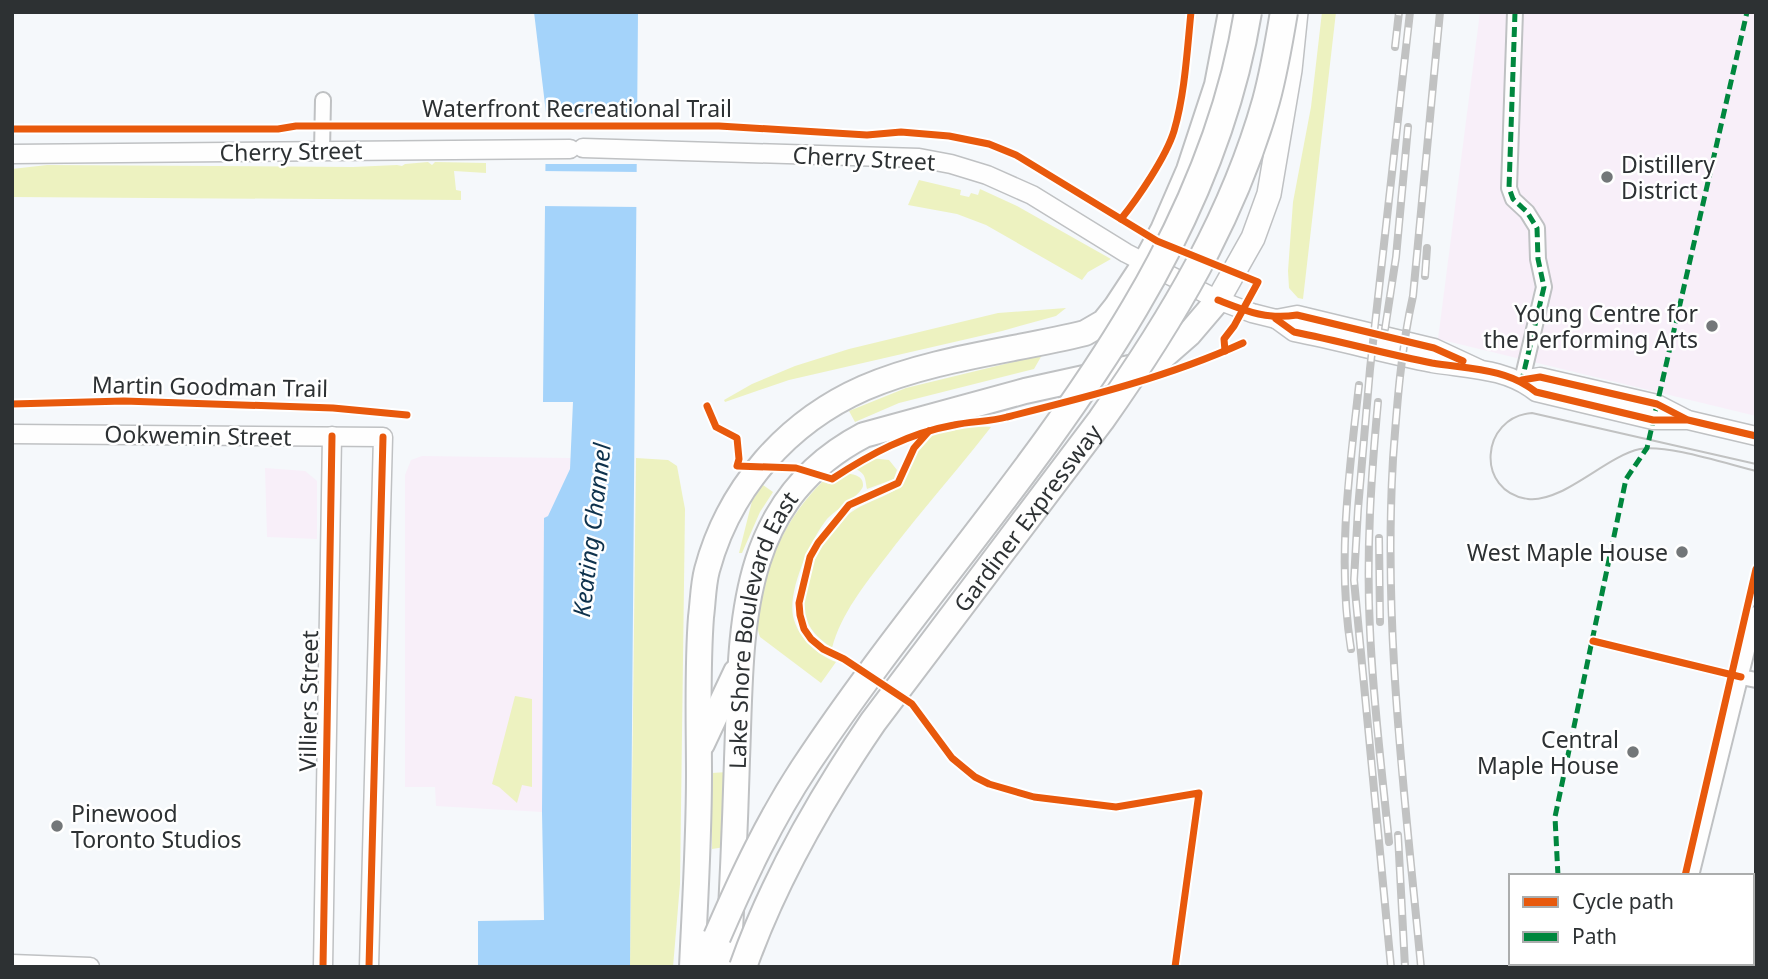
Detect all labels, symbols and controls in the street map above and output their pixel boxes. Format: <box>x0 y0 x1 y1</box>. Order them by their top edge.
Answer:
street label: Waterfront Recreational Trail <box>422 92 732 124</box>
street label: Cherry Street <box>219 134 363 168</box>
street label: Cherry Street <box>792 138 936 178</box>
place label: Distillery District <box>1621 148 1715 206</box>
marker: Distillery District <box>1599 169 1615 185</box>
place label: Young Centre for the Performing Arts <box>1484 297 1698 355</box>
marker: Young Centre for the Performing Arts <box>1704 318 1720 334</box>
street label: Martin Goodman Trail <box>92 368 328 404</box>
street label: Ookwemin Street <box>104 417 292 453</box>
street label: Gardiner Expressway <box>946 417 1109 618</box>
water label: Keating Channel <box>564 440 618 619</box>
street label: Lake Shore Boulevard East <box>721 484 805 769</box>
place label: West Maple House <box>1467 536 1668 568</box>
marker: West Maple House <box>1674 544 1690 560</box>
street label: Villiers Street <box>291 630 325 772</box>
place label: Central Maple House <box>1477 723 1619 781</box>
marker: Central Maple House <box>1625 744 1641 760</box>
place label: Pinewood Toronto Studios <box>71 797 242 855</box>
marker: Pinewood Toronto Studios <box>49 818 65 834</box>
legend <box>1509 874 1754 965</box>
text: Cycle path <box>1572 887 1674 915</box>
text: Path <box>1572 922 1617 950</box>

